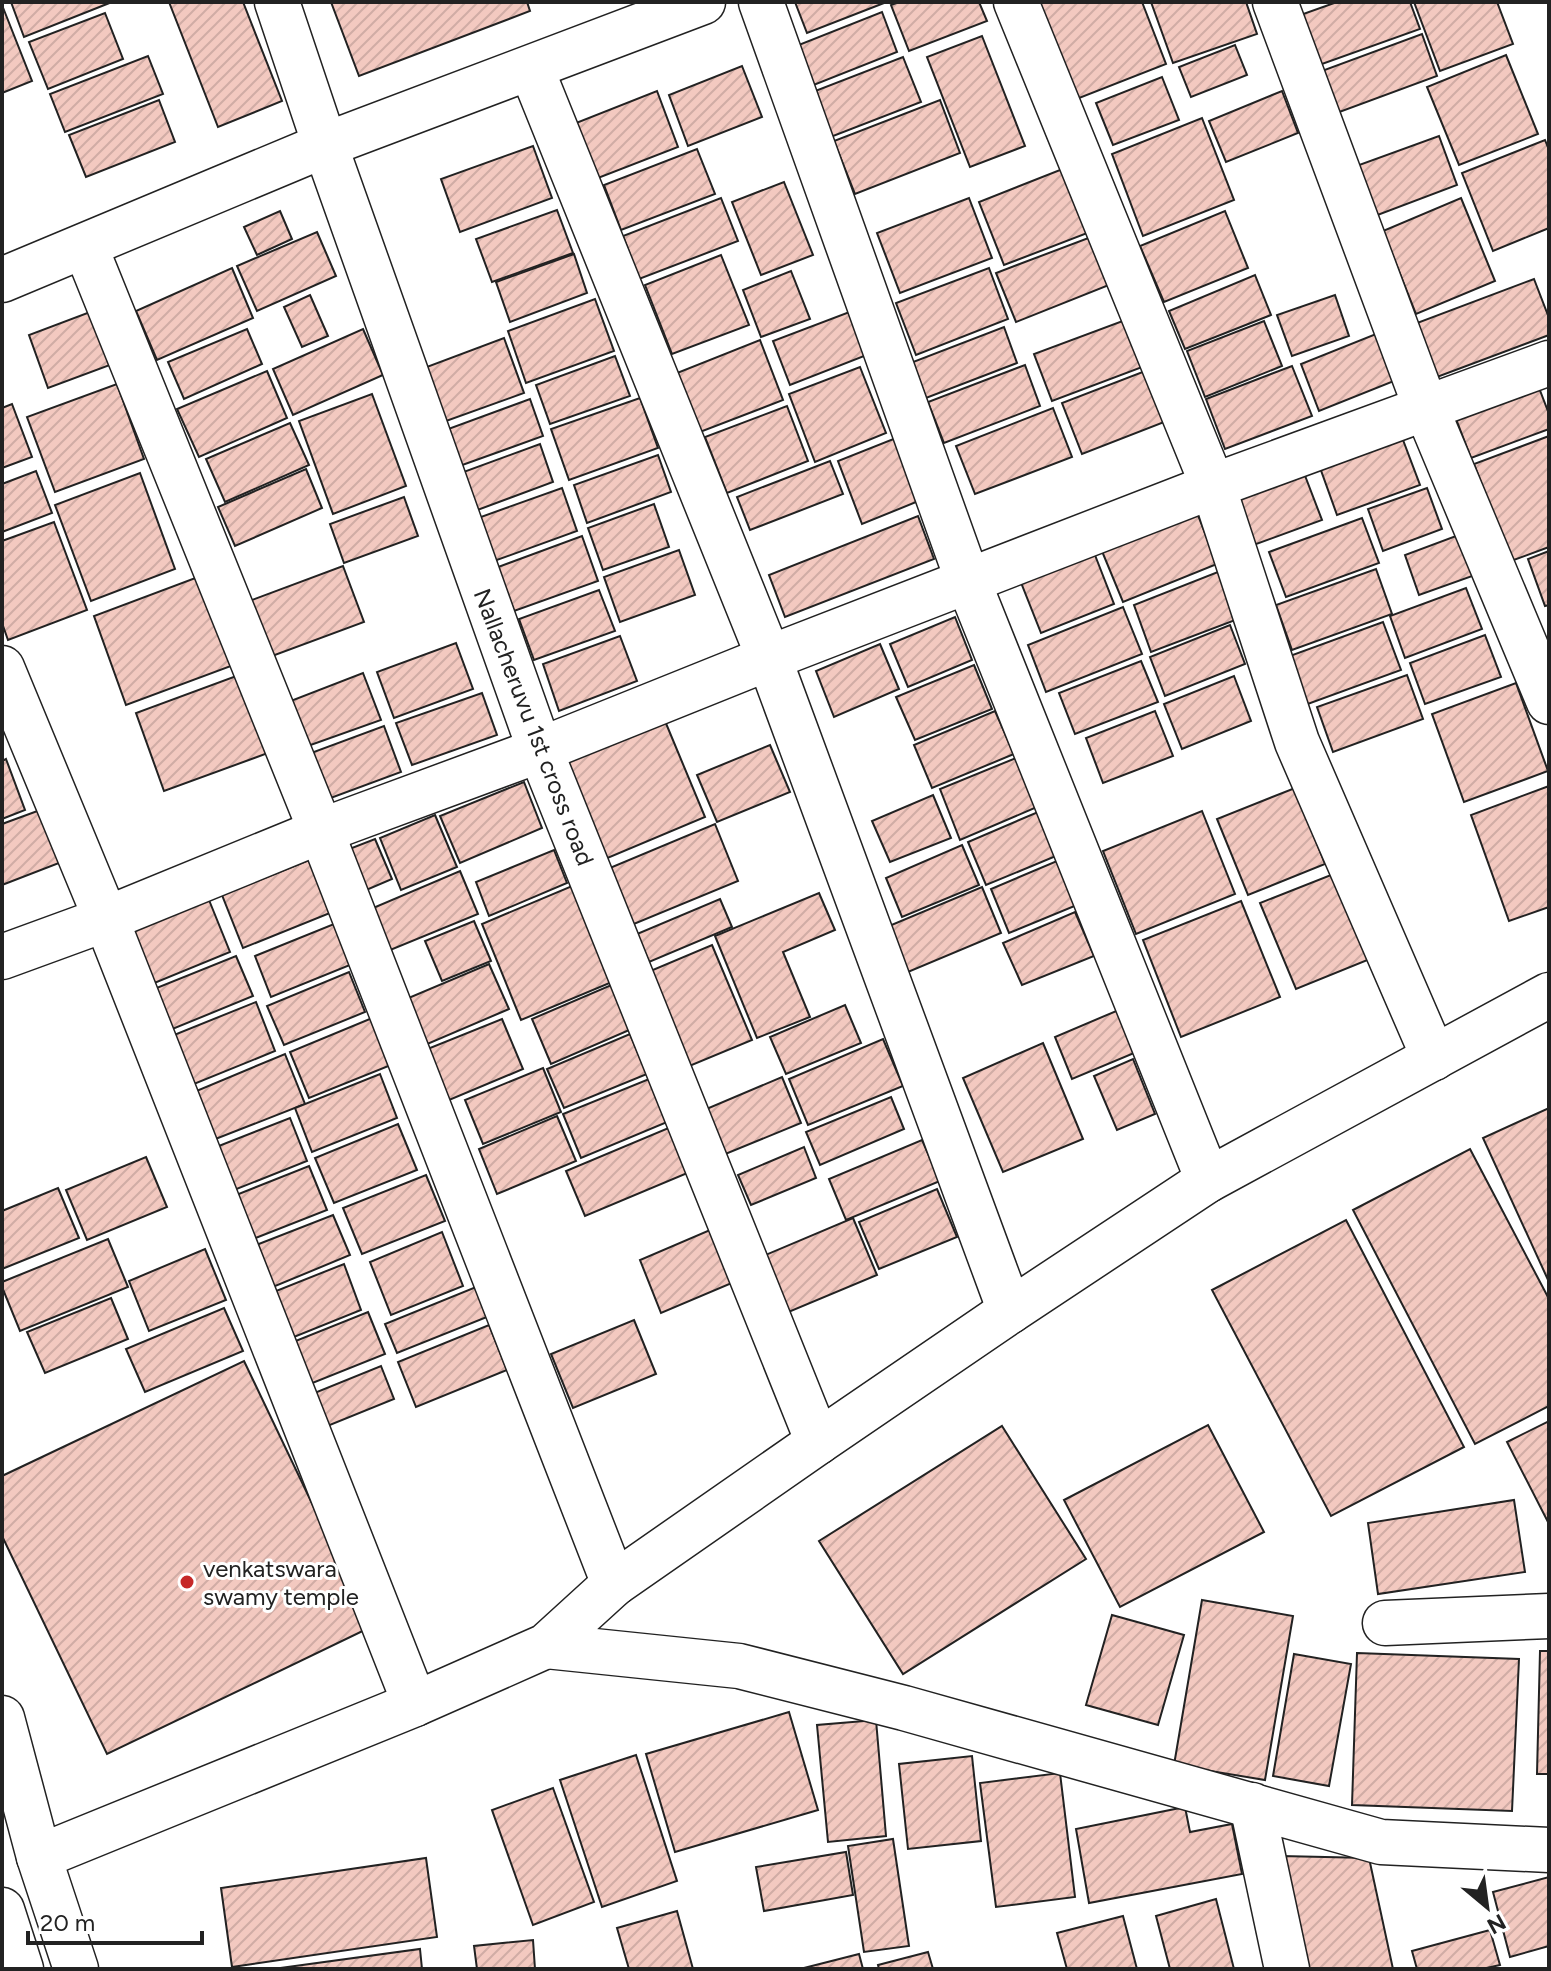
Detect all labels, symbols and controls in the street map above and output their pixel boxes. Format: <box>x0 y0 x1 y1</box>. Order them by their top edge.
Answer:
street label: Nallacheruvu 1st cross road <box>468 585 600 869</box>
place label: venkatswara swamy temple <box>203 1554 359 1611</box>
marker: venkatswara swamy temple <box>178 1573 196 1591</box>
north arrow <box>1447 1867 1527 1947</box>
scale bar <box>28 1895 202 1945</box>
text: 20 m <box>40 1908 95 1937</box>
text: N <box>1482 1908 1510 1940</box>

